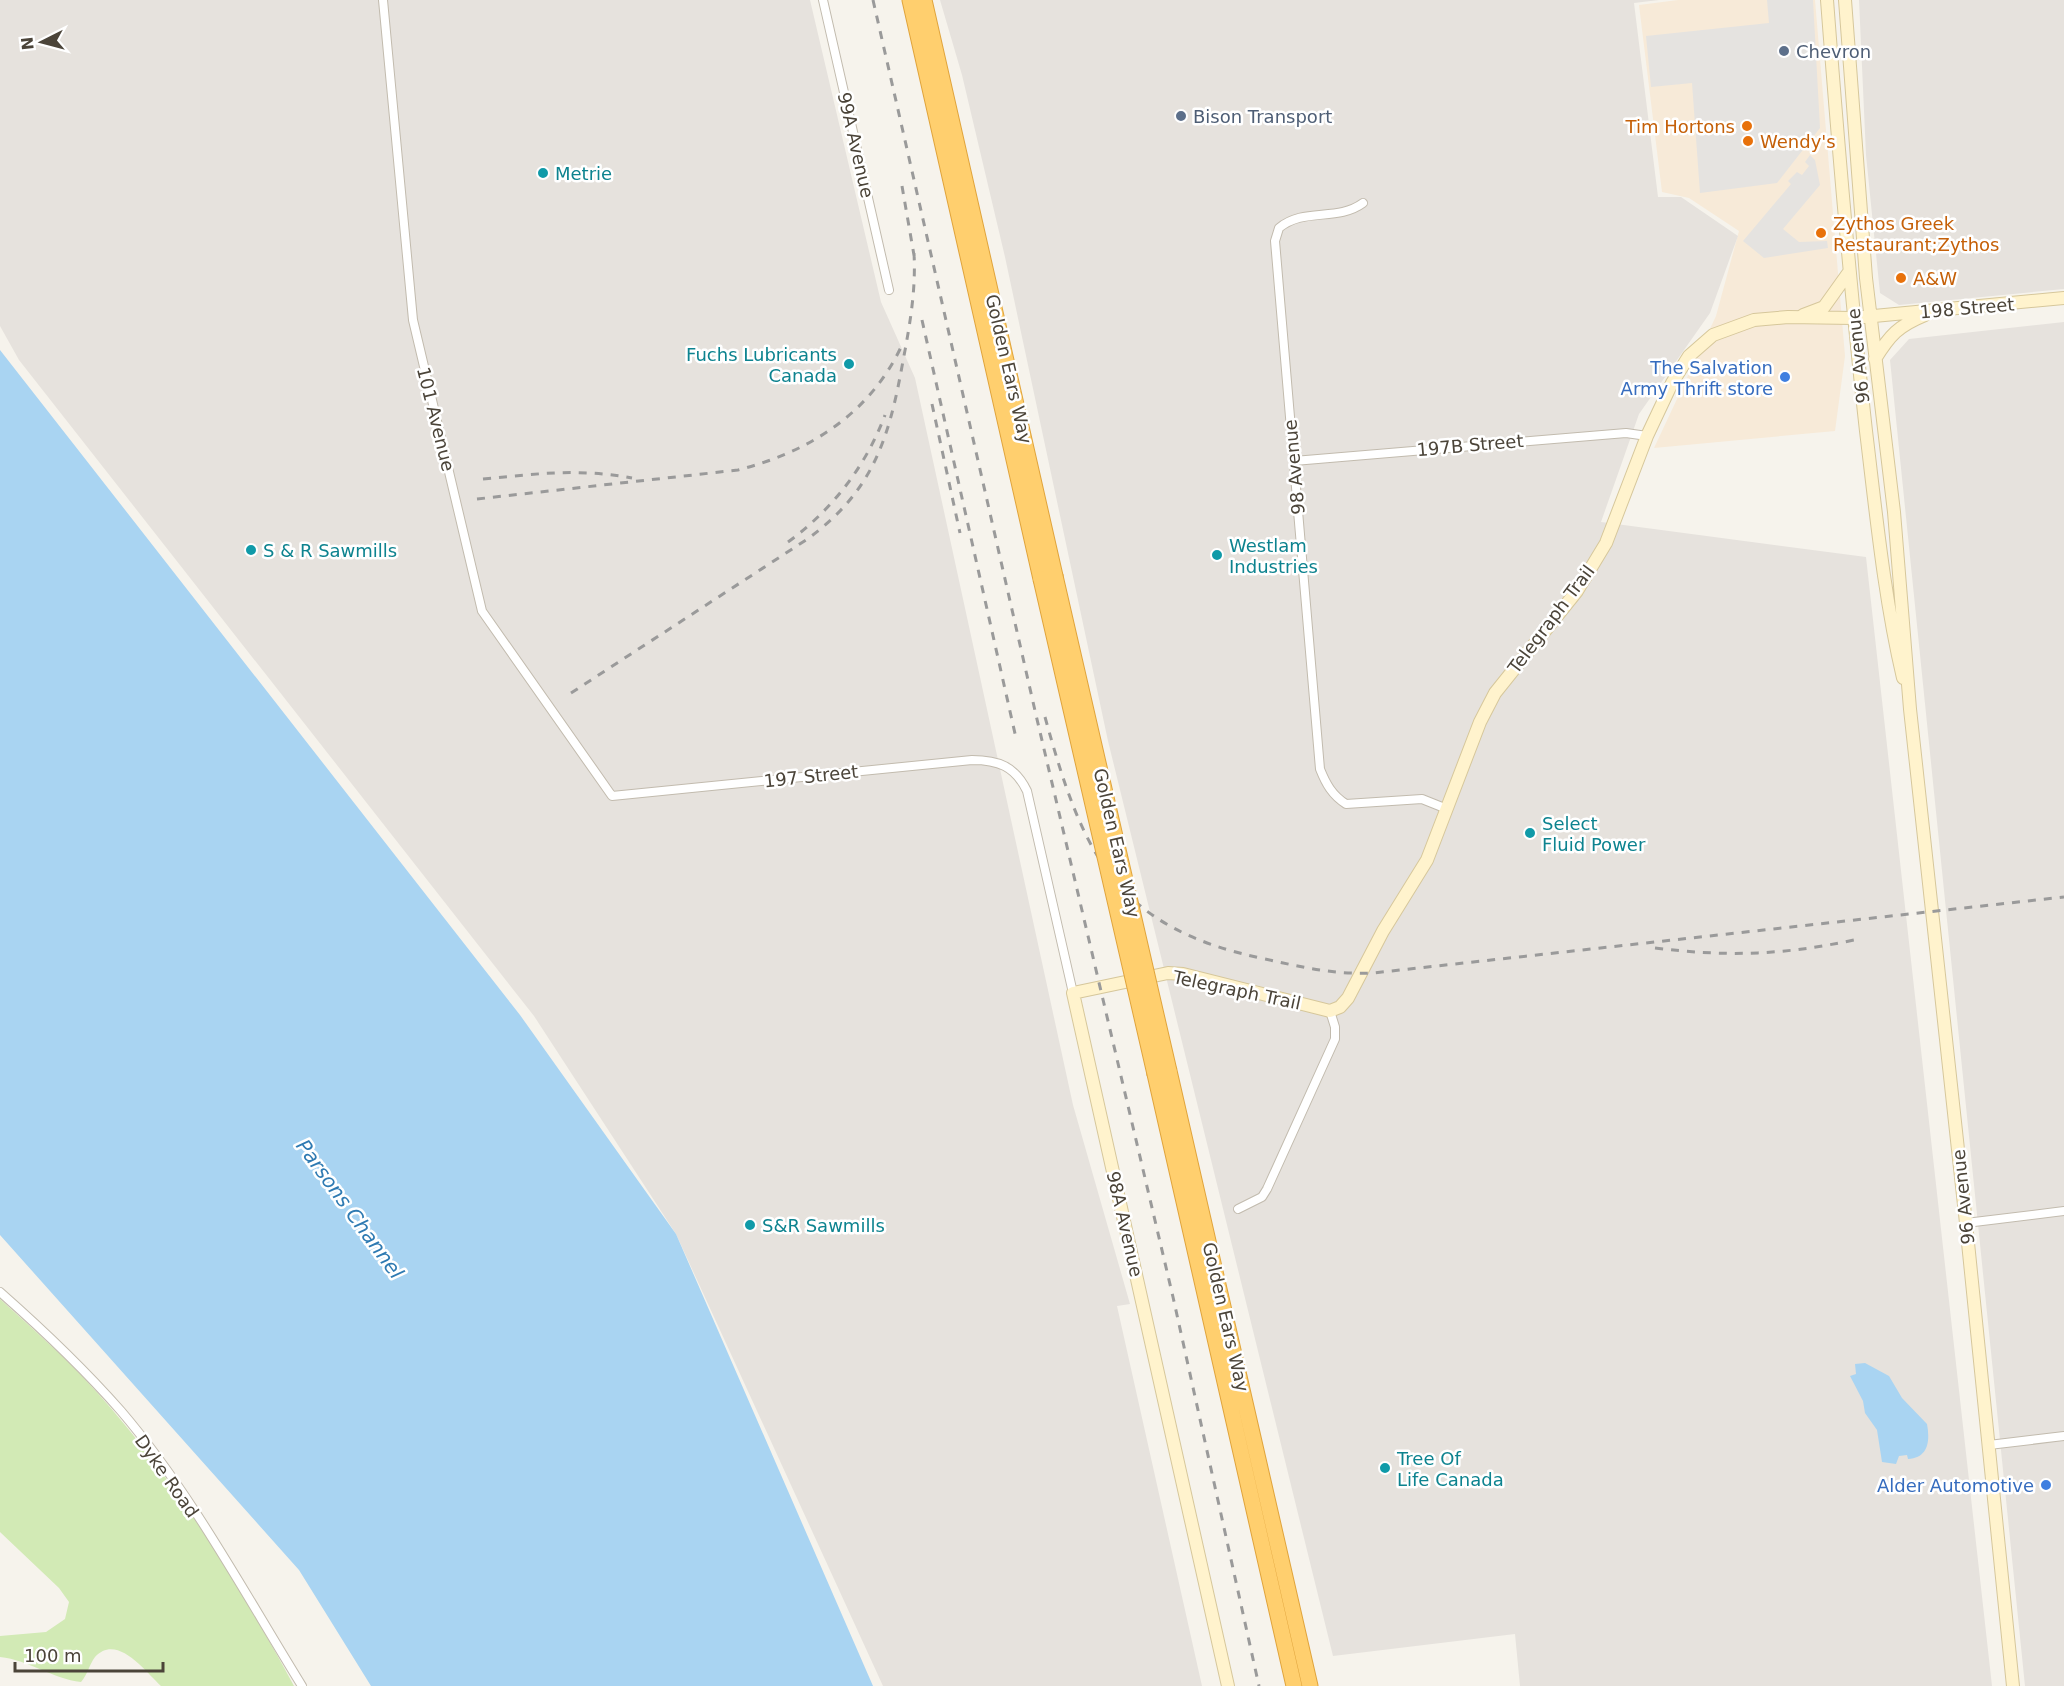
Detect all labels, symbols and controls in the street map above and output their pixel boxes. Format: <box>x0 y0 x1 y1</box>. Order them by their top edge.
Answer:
north arrow <box>12 12 72 72</box>
text: N <box>17 36 38 51</box>
place label: Chevron <box>1796 41 1871 62</box>
marker: Chevron <box>1777 44 1791 58</box>
street label: 99A Avenue <box>834 90 878 200</box>
place label: Bison Transport <box>1193 106 1332 127</box>
marker: Bison Transport <box>1174 109 1188 123</box>
place label: Tim Hortons <box>1624 116 1735 137</box>
marker: Tim Hortons <box>1740 119 1754 133</box>
place label: Wendy's <box>1760 131 1836 152</box>
marker: Wendy's <box>1741 134 1755 148</box>
place label: Metrie <box>555 163 612 184</box>
marker: Metrie <box>536 166 550 180</box>
place label: Zythos Greek Restaurant;Zythos <box>1833 213 1999 255</box>
marker: Zythos Greek Restaurant;Zythos <box>1814 226 1828 240</box>
place label: A&W <box>1913 268 1957 289</box>
marker: A&W <box>1894 271 1908 285</box>
street label: Golden Ears Way <box>982 292 1036 446</box>
street label: 198 Street <box>1919 293 2015 323</box>
street label: 96 Avenue <box>1843 307 1873 405</box>
place label: Fuchs Lubricants Canada <box>686 344 837 386</box>
marker: Fuchs Lubricants Canada <box>842 357 856 371</box>
place label: The Salvation Army Thrift store <box>1621 357 1773 399</box>
street label: 101 Avenue <box>413 365 459 473</box>
marker: The Salvation Army Thrift store <box>1778 370 1792 384</box>
street label: 98 Avenue <box>1279 419 1309 515</box>
street label: 197B Street <box>1416 430 1524 460</box>
place label: Westlam Industries <box>1229 535 1318 577</box>
place label: S & R Sawmills <box>263 540 397 561</box>
marker: S & R Sawmills <box>244 543 258 557</box>
marker: Westlam Industries <box>1210 548 1224 562</box>
street label: Telegraph Trail <box>1503 561 1599 678</box>
street label: 197 Street <box>763 761 859 791</box>
street label: Golden Ears Way <box>1090 766 1144 920</box>
place label: Select Fluid Power <box>1542 813 1646 855</box>
marker: Select Fluid Power <box>1523 826 1537 840</box>
street label: Telegraph Trail <box>1170 966 1303 1014</box>
water label: Parsons Channel <box>291 1134 409 1284</box>
street label: 96 Avenue <box>1948 1148 1978 1246</box>
street label: 98A Avenue <box>1103 1169 1147 1279</box>
place label: S&R Sawmills <box>762 1215 885 1236</box>
marker: S&R Sawmills <box>743 1218 757 1232</box>
street label: Golden Ears Way <box>1199 1240 1253 1394</box>
street label: Dyke Road <box>131 1431 203 1521</box>
place label: Tree Of Life Canada <box>1396 1448 1504 1490</box>
marker: Tree Of Life Canada <box>1378 1461 1392 1475</box>
place label: Alder Automotive <box>1877 1475 2034 1496</box>
marker: Alder Automotive <box>2039 1478 2053 1492</box>
scale bar <box>15 1635 164 1673</box>
text: 100 m <box>24 1645 82 1666</box>

